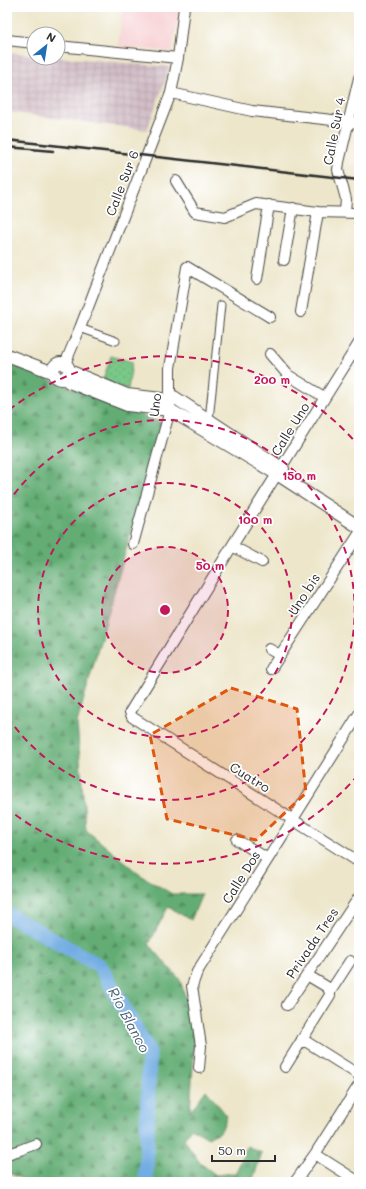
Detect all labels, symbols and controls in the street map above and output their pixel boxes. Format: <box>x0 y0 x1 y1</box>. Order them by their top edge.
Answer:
north arrow <box>26 26 66 66</box>
text: N <box>44 28 59 45</box>
street label: Calle Sur 4 <box>319 95 348 166</box>
street label: Calle Sur 6 <box>101 147 142 218</box>
text: 200 m <box>254 371 290 387</box>
street label: Uno <box>145 392 164 418</box>
street label: Calle Uno <box>267 399 313 459</box>
text: 150 m <box>282 467 316 483</box>
text: 100 m <box>238 511 272 527</box>
text: 50 m <box>196 557 224 573</box>
street label: Uno bis <box>284 570 323 618</box>
centre of rings <box>158 603 172 617</box>
street label: Cuatro <box>227 758 274 796</box>
street label: Calle Dos <box>218 847 263 906</box>
street label: Privada Tres <box>282 904 342 981</box>
water label: Río Blanco <box>104 984 155 1056</box>
scale bar <box>212 1137 275 1163</box>
text: 50 m <box>218 1142 246 1158</box>

